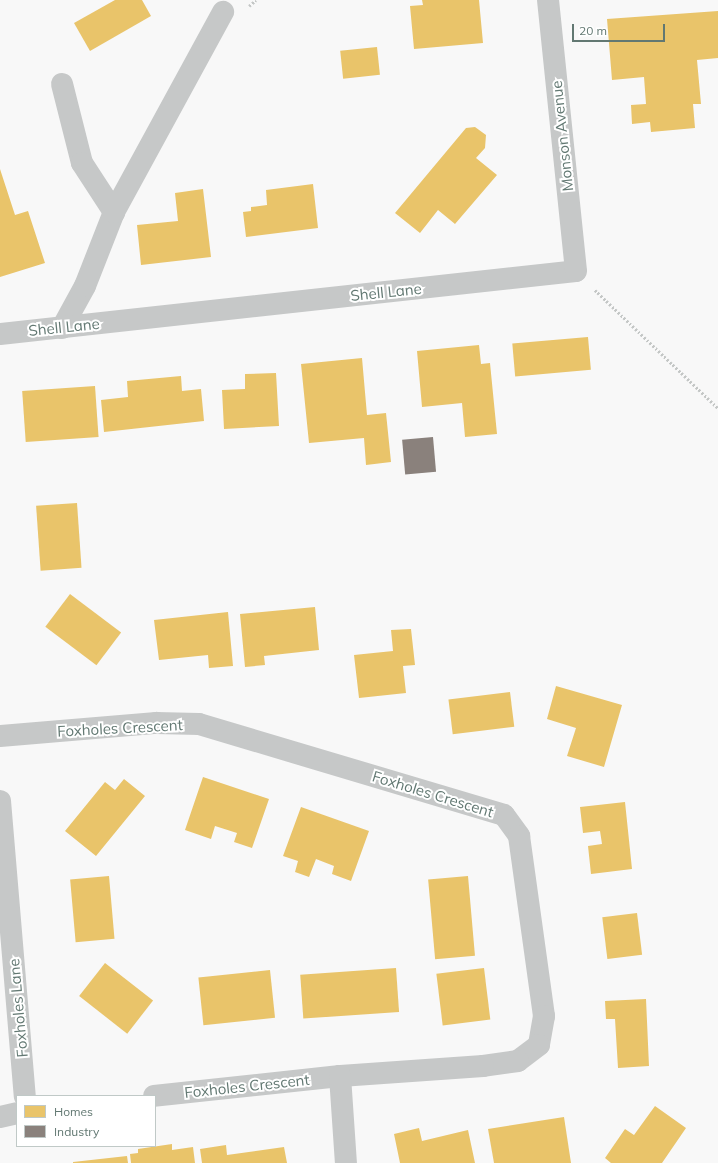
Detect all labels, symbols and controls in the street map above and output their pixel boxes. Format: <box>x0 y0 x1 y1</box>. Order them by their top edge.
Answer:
scale bar <box>574 16 667 42</box>
text: 20 m <box>579 23 607 38</box>
street label: Monson Avenue <box>547 80 577 192</box>
street label: Shell Lane <box>350 279 422 305</box>
street label: Shell Lane <box>28 314 100 340</box>
street label: Foxholes Crescent <box>57 716 183 740</box>
street label: Foxholes Crescent <box>370 767 496 821</box>
street label: Foxholes Lane <box>5 958 31 1058</box>
street label: Foxholes Crescent <box>184 1070 310 1102</box>
legend <box>16 1095 156 1147</box>
text: Homes <box>54 1104 93 1119</box>
text: Industry <box>54 1124 99 1139</box>

